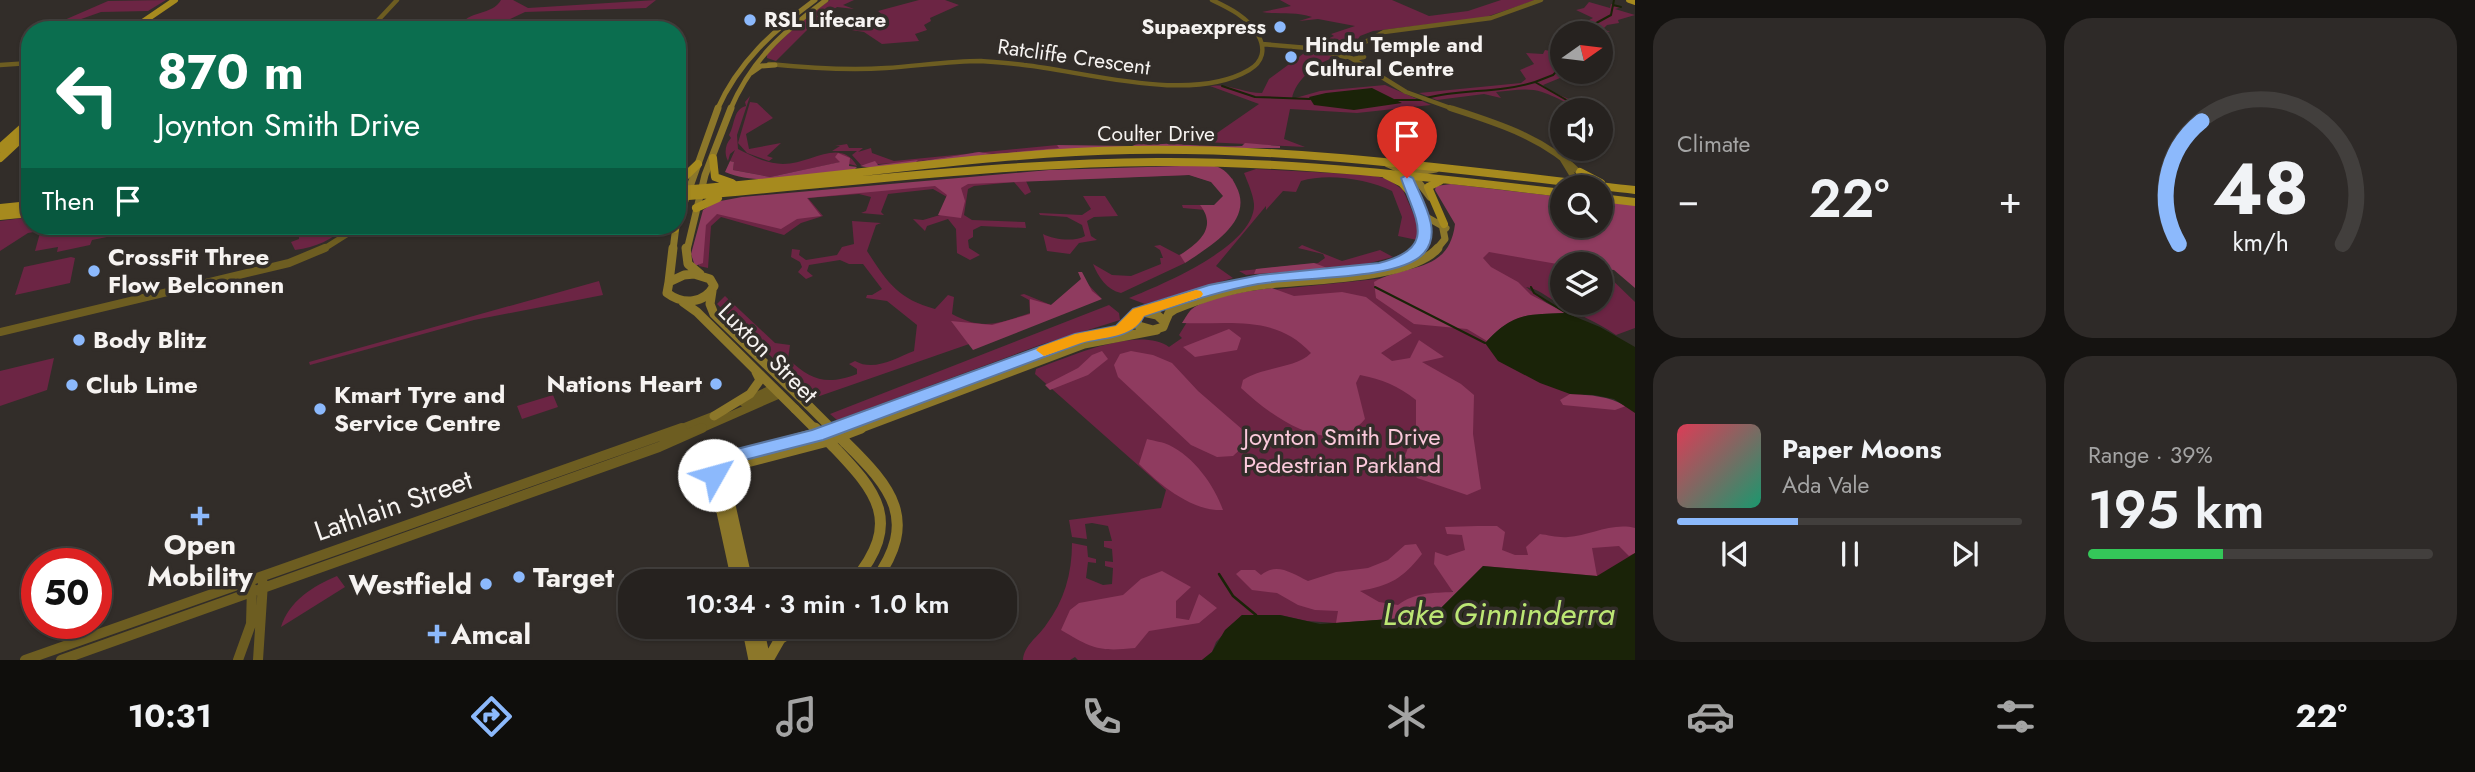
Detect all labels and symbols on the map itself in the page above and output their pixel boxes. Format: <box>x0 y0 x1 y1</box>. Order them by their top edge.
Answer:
place label: RSL Lifecare <box>764 5 886 35</box>
marker: RSL Lifecare <box>742 12 758 28</box>
place label: Supaexpress <box>1141 12 1266 42</box>
marker: Supaexpress <box>1272 19 1288 35</box>
north arrow <box>1550 21 1614 84</box>
place label: Hindu Temple and Cultural Centre <box>1305 30 1483 84</box>
street label: Ratcliffe Crescent <box>996 31 1152 83</box>
marker: Hindu Temple and Cultural Centre <box>1283 49 1299 65</box>
pin <box>1377 106 1437 178</box>
street label: Coulter Drive <box>1097 119 1215 149</box>
place label: CrossFit Three Flow Belconnen <box>108 239 284 302</box>
marker: CrossFit Three Flow Belconnen <box>86 263 102 279</box>
street label: Luxton Street <box>710 295 826 411</box>
place label: Body Blitz <box>93 322 207 357</box>
marker: Body Blitz <box>71 332 87 348</box>
place label: Nations Heart <box>547 366 702 401</box>
place label: Club Lime <box>86 367 198 402</box>
marker: Nations Heart <box>708 376 724 392</box>
marker: Club Lime <box>64 377 80 393</box>
place label: Kmart Tyre and Service Centre <box>334 377 505 440</box>
marker: Kmart Tyre and Service Centre <box>312 401 328 417</box>
park label: Joynton Smith Drive Pedestrian Parkland <box>1240 419 1441 482</box>
position arrow <box>677 438 751 512</box>
street label: Lathlain Street <box>309 459 478 552</box>
marker: Open Mobility <box>192 508 208 524</box>
place label: Open Mobility <box>147 524 253 597</box>
speed limit sign: 50 <box>21 548 112 639</box>
place label: Target <box>533 557 614 598</box>
place label: Westfield <box>348 564 472 605</box>
marker: Target <box>511 569 527 585</box>
marker: Westfield <box>478 576 494 592</box>
water label: Lake Ginninderra <box>1383 591 1615 637</box>
place label: Amcal <box>450 614 531 655</box>
marker: Amcal <box>429 626 445 642</box>

